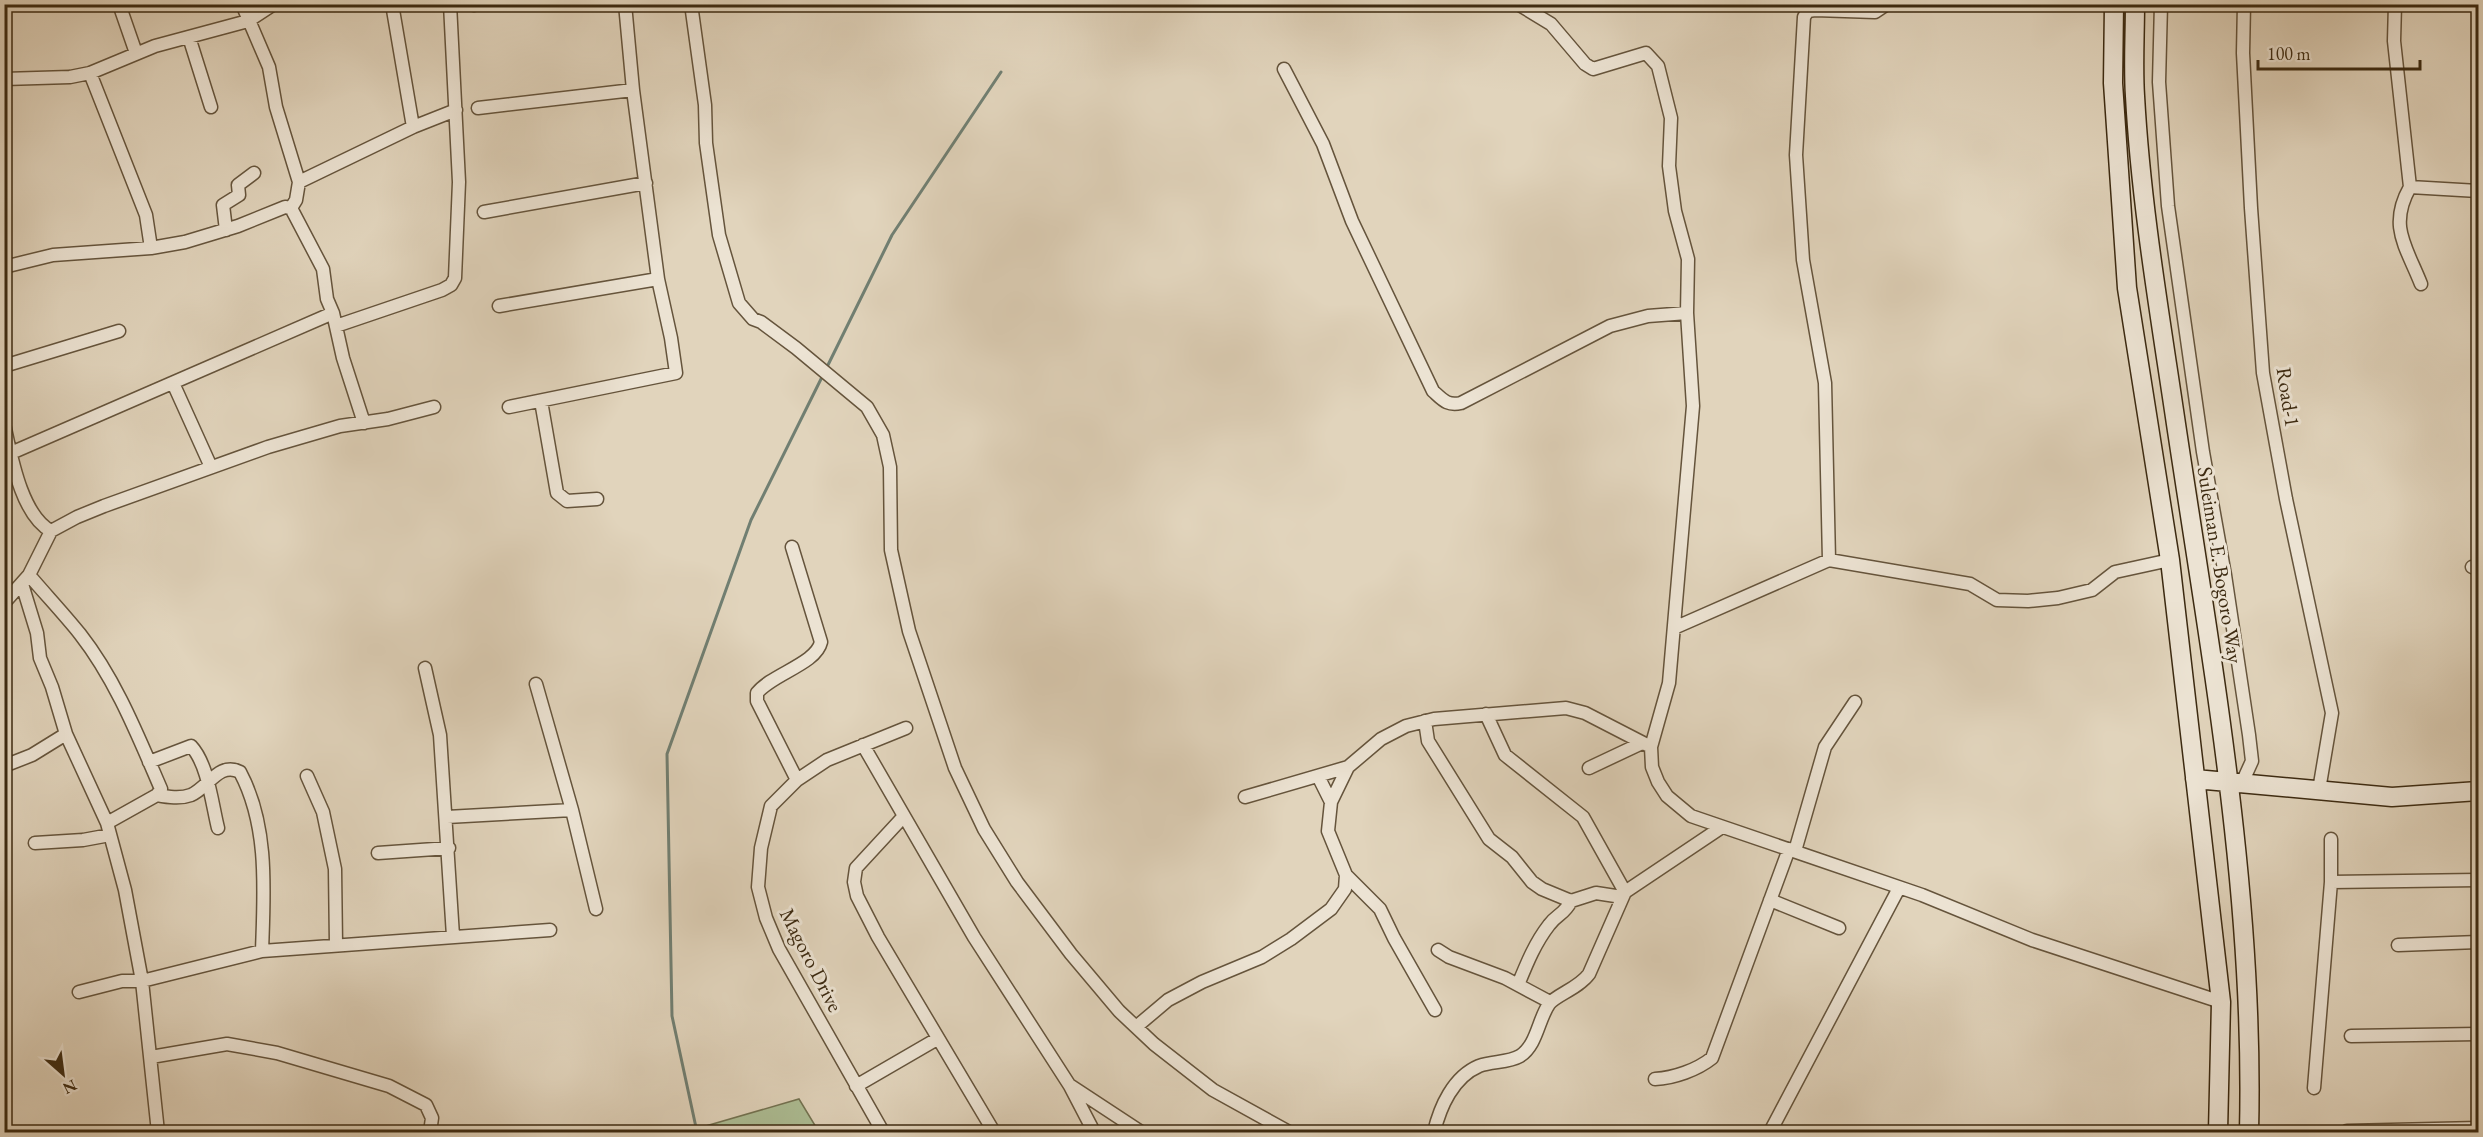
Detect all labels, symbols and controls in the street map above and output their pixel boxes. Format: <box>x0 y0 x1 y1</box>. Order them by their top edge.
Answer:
scale bar <box>2258 33 2420 71</box>
text: 100 m <box>2267 42 2311 65</box>
street label: Road-1 <box>2270 365 2307 429</box>
street label: Suleiman E. Bogoro Way <box>2192 465 2249 666</box>
street label: Magoro Drive <box>774 903 849 1016</box>
north arrow <box>33 1044 93 1104</box>
text: N <box>59 1074 80 1099</box>

